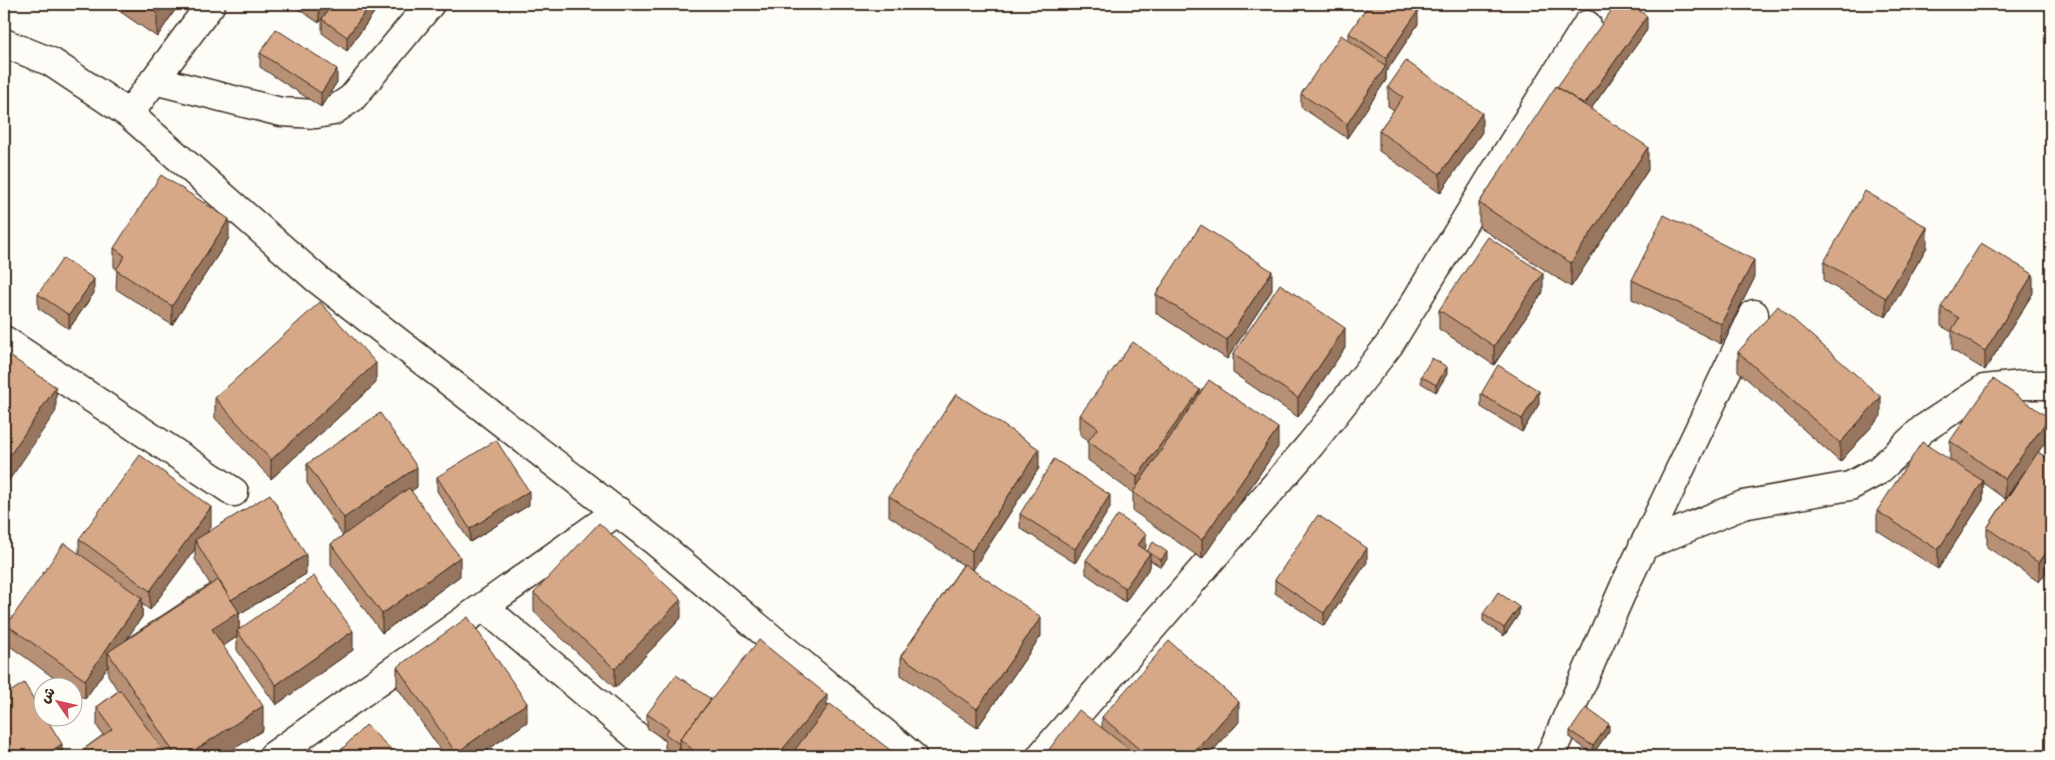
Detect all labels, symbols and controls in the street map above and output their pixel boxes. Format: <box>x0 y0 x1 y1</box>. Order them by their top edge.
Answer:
north arrow <box>32 678 82 728</box>
text: ش <box>35 683 61 708</box>

